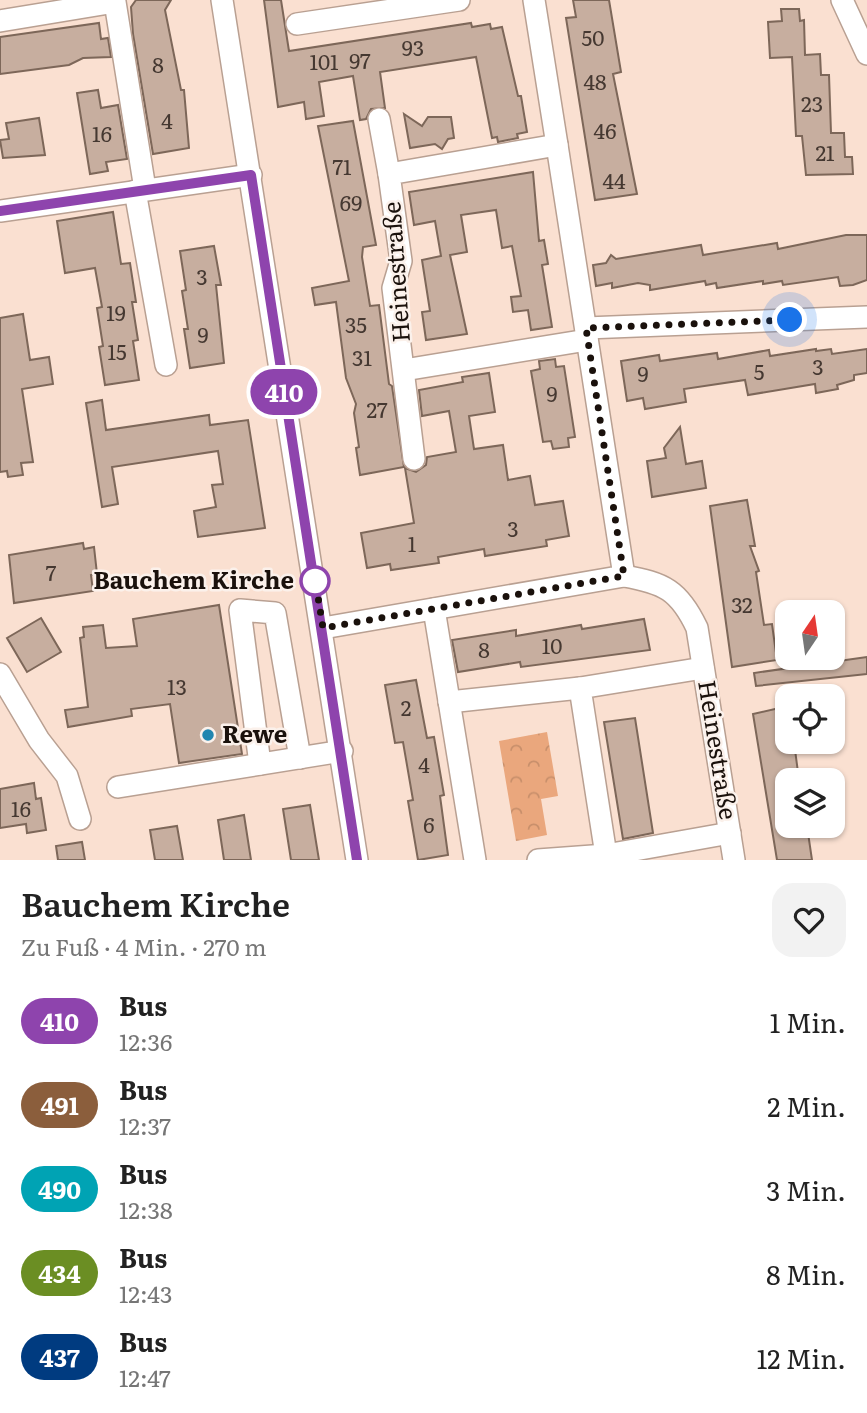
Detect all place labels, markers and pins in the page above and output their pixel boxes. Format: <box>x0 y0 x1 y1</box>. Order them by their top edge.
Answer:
place label: Bauchem Kirche <box>93 561 294 596</box>
marker: Bauchem Kirche <box>300 566 330 596</box>
place label: Rewe <box>222 715 287 750</box>
marker: Rewe <box>200 727 216 743</box>

